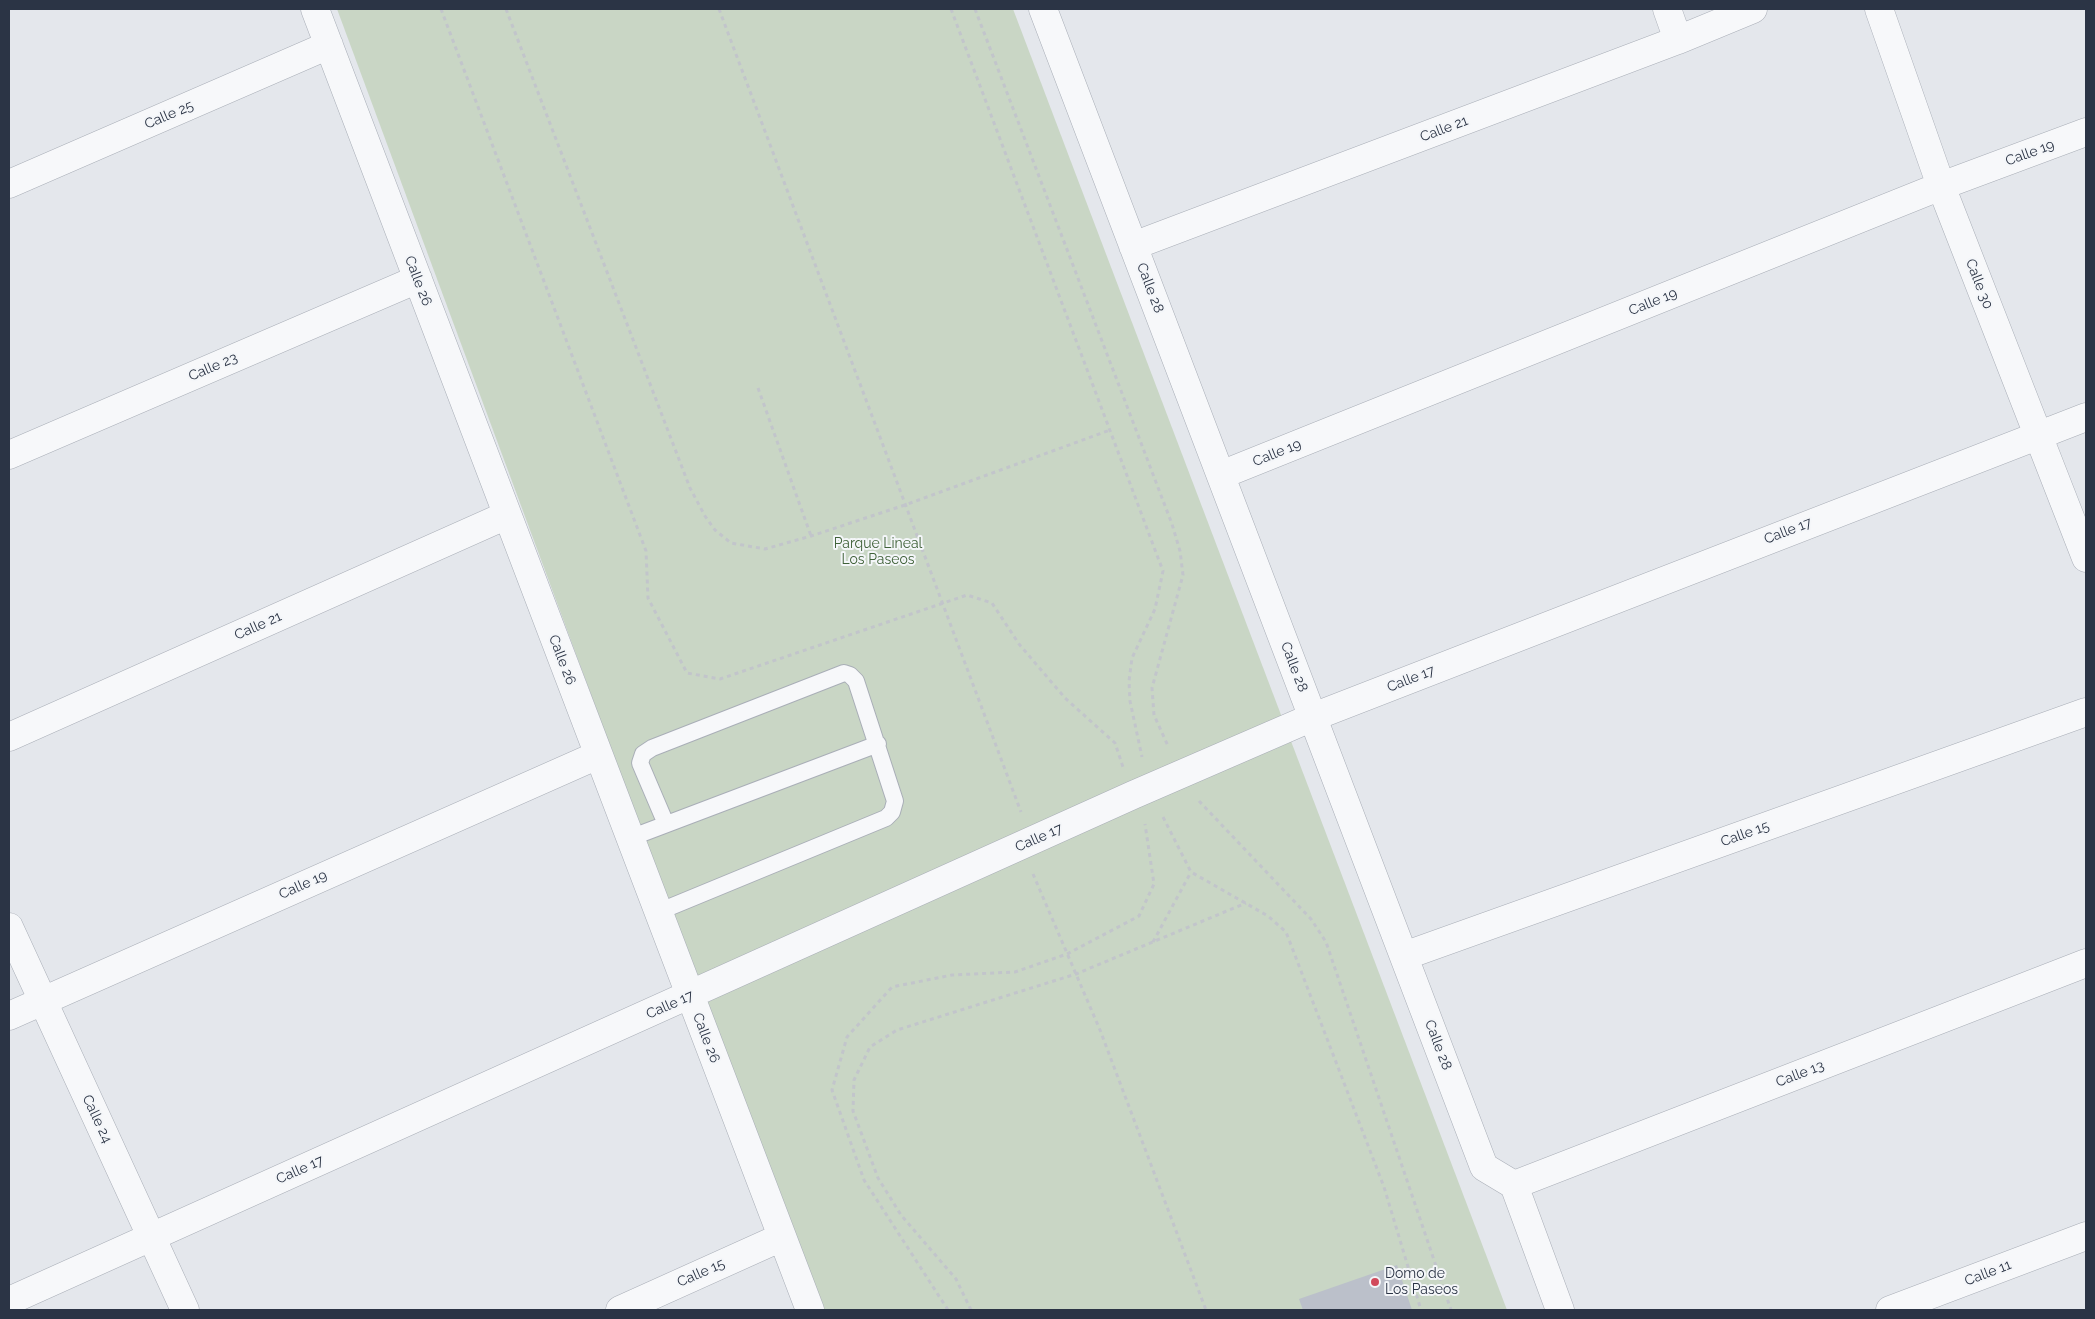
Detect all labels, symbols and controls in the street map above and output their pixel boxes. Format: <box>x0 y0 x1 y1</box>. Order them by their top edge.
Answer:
street label: Calle 25 <box>142 97 196 133</box>
street label: Calle 21 <box>1418 112 1470 146</box>
street label: Calle 19 <box>2003 136 2057 170</box>
street label: Calle 26 <box>401 254 435 308</box>
street label: Calle 30 <box>1962 256 1996 312</box>
street label: Calle 28 <box>1133 261 1167 315</box>
street label: Calle 19 <box>1626 285 1680 319</box>
street label: Calle 23 <box>186 349 240 385</box>
street label: Calle 19 <box>1250 436 1304 470</box>
street label: Calle 17 <box>1762 514 1814 548</box>
park label: Parque Lineal Los Paseos <box>834 536 922 568</box>
street label: Calle 21 <box>232 608 284 644</box>
street label: Calle 26 <box>545 633 579 687</box>
street label: Calle 28 <box>1277 640 1311 694</box>
street label: Calle 17 <box>1385 662 1437 696</box>
street label: Calle 15 <box>1719 818 1771 850</box>
street label: Calle 17 <box>1013 820 1065 856</box>
street label: Calle 19 <box>276 867 330 903</box>
street label: Calle 17 <box>644 987 696 1023</box>
street label: Calle 26 <box>689 1011 723 1065</box>
street label: Calle 28 <box>1421 1018 1455 1072</box>
street label: Calle 13 <box>1774 1057 1826 1091</box>
street label: Calle 24 <box>78 1092 116 1146</box>
street label: Calle 17 <box>274 1152 326 1188</box>
street label: Calle 15 <box>675 1255 727 1291</box>
street label: Calle 11 <box>1962 1256 2014 1290</box>
place label: Domo de Los Paseos <box>1385 1266 1458 1298</box>
marker: Domo de Los Paseos <box>1369 1276 1381 1288</box>

